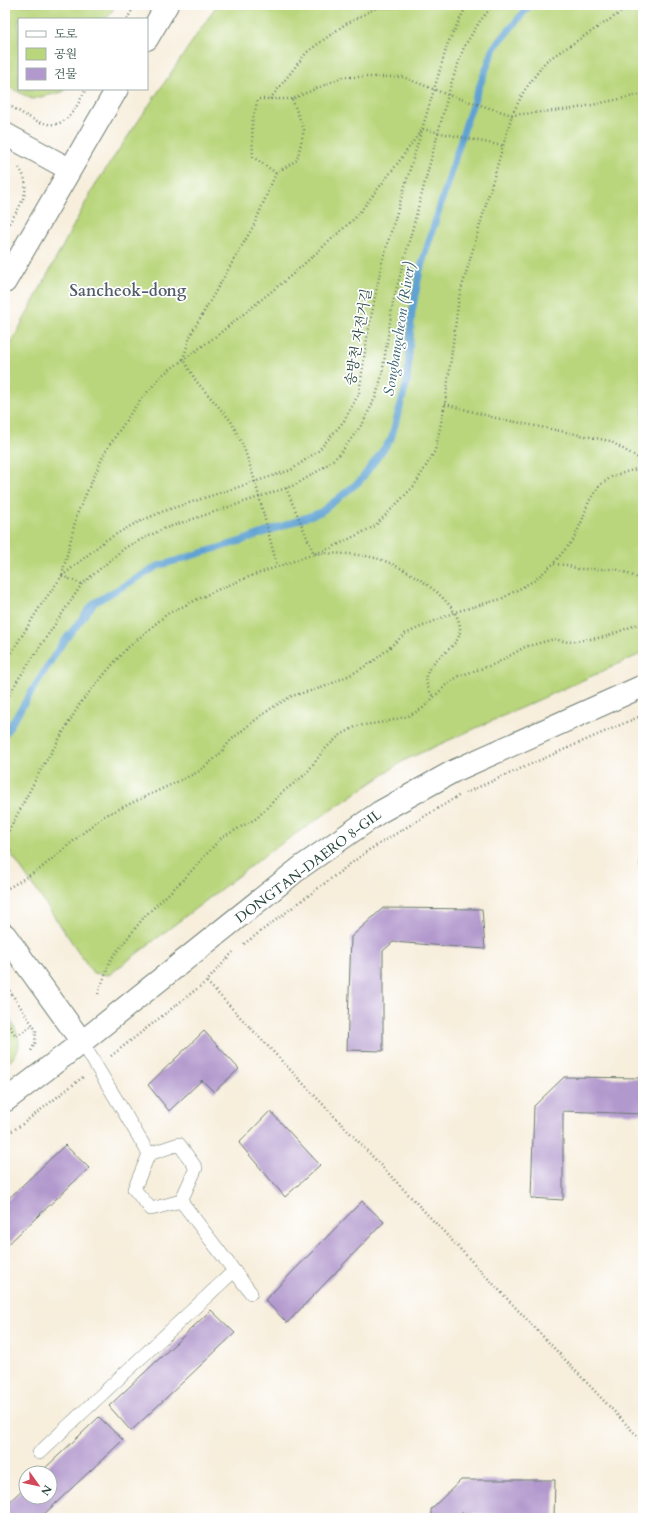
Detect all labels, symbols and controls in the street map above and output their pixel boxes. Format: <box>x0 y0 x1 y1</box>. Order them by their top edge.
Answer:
legend <box>18 18 148 90</box>
text: 도로 <box>54 26 78 42</box>
text: 공원 <box>54 46 77 62</box>
text: 건물 <box>54 66 78 82</box>
water label: Songbangcheon (River) <box>379 261 419 397</box>
district label: Sancheok-dong <box>70 280 187 302</box>
street label: 송방천 자전거길 <box>341 287 376 387</box>
street label: DONGTAN-DAERO 8-GIL <box>231 805 386 928</box>
north arrow <box>18 1465 58 1505</box>
text: N <box>37 1482 55 1499</box>

